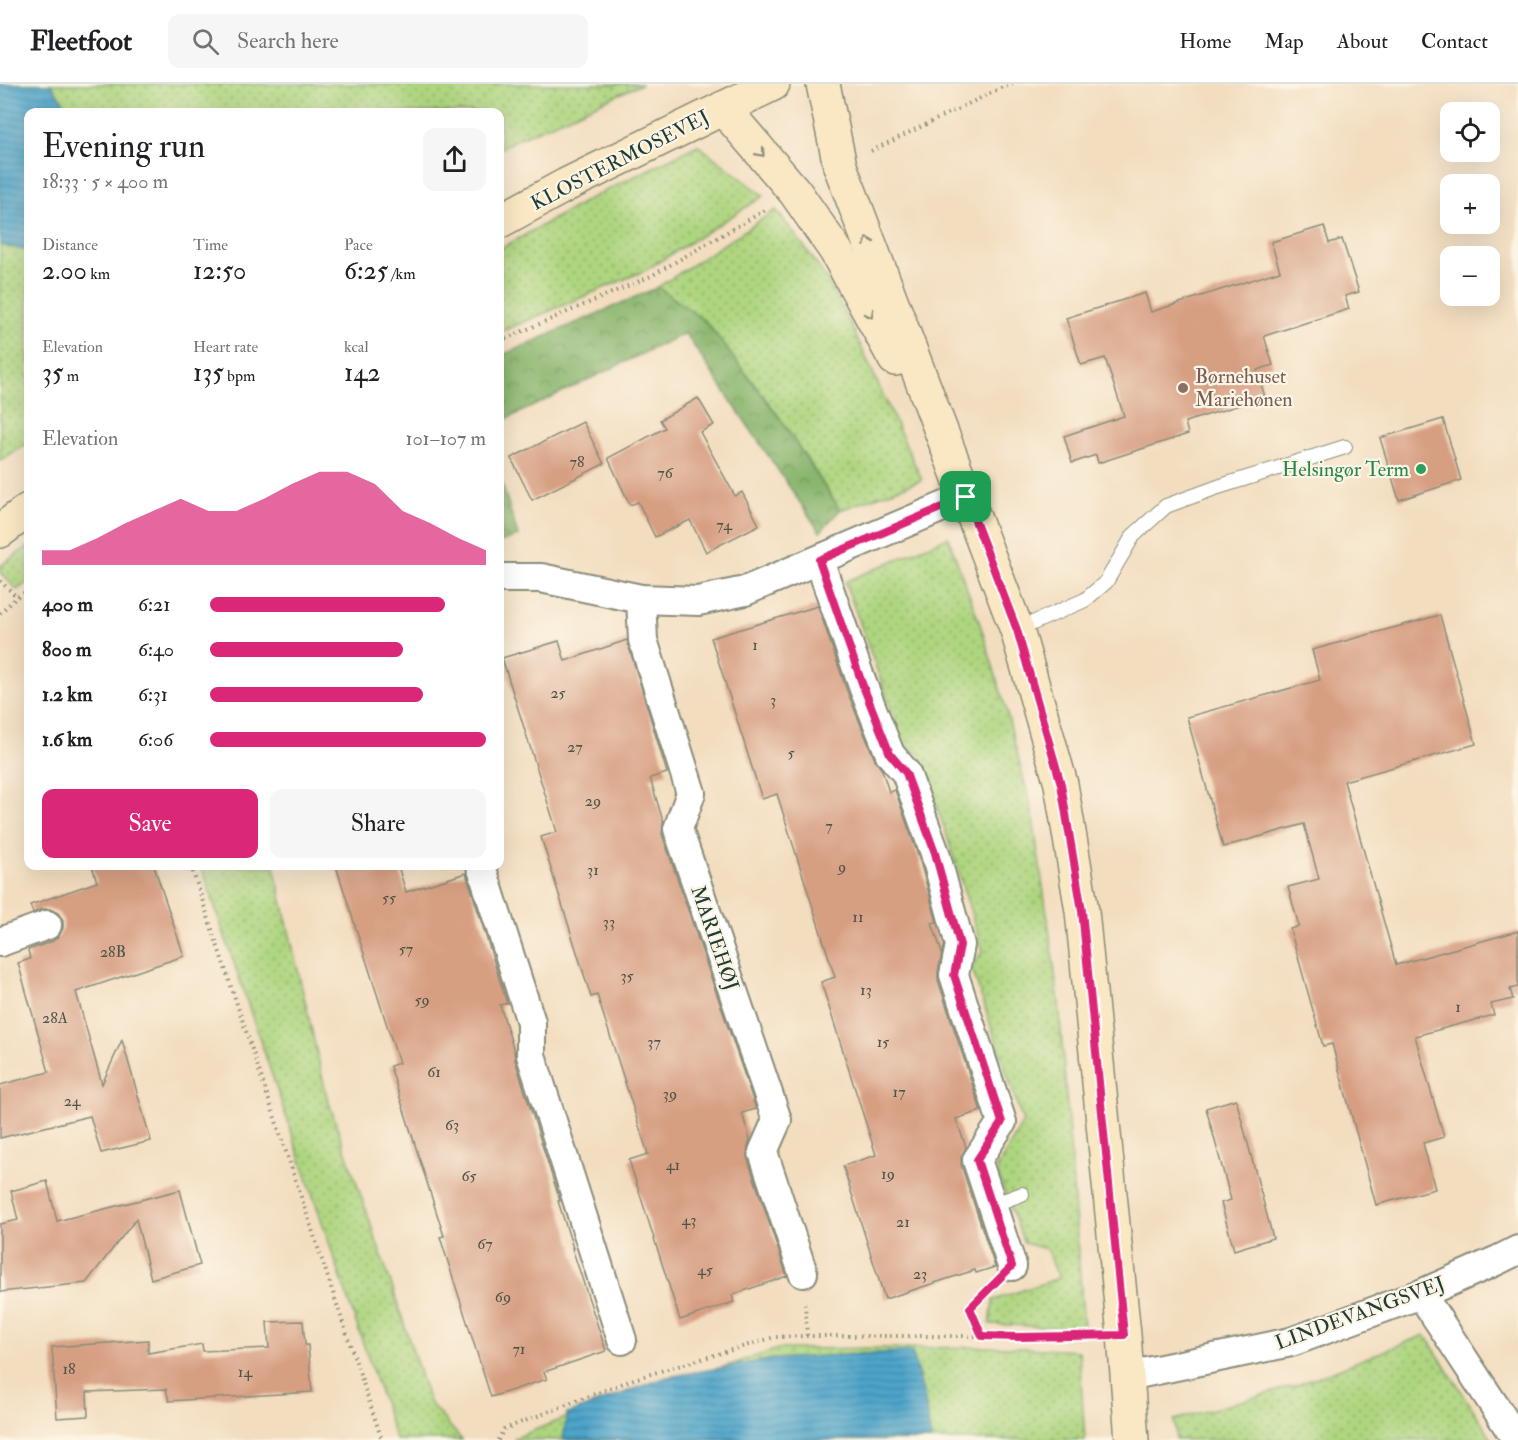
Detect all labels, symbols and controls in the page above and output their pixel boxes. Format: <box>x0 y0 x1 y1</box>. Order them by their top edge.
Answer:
search box <box>168 14 588 68</box>
text: Fleetfoot <box>30 24 132 59</box>
icon: search <box>189 25 222 58</box>
text: Search here <box>237 27 339 55</box>
text: Home <box>1179 28 1231 55</box>
text: Map <box>1264 28 1304 55</box>
text: About <box>1337 28 1388 55</box>
text: Contact <box>1421 28 1488 55</box>
map controls <box>1440 102 1500 306</box>
button: locate <box>1440 102 1500 162</box>
street label: KLOSTERMOSEVEJ <box>527 104 713 216</box>
text: Evening run <box>42 126 205 167</box>
button: share <box>423 128 486 191</box>
one-way arrow <box>754 146 765 157</box>
text: 18:33 · 5 × 400 m <box>42 169 168 194</box>
button: + <box>1440 174 1500 234</box>
text: Distance <box>42 235 98 255</box>
text: Time <box>193 235 228 255</box>
text: Pace <box>344 235 373 255</box>
one-way arrow <box>863 236 875 247</box>
button: − <box>1440 246 1500 306</box>
text: 2.00 <box>42 255 87 287</box>
text: 12:50 <box>193 255 246 287</box>
text: 6:25 <box>344 255 388 287</box>
text: km <box>87 264 110 284</box>
text: /km <box>388 264 416 284</box>
one-way arrow <box>863 307 874 318</box>
text: Elevation <box>42 337 103 357</box>
text: Heart rate <box>193 337 258 357</box>
text: kcal <box>344 337 369 357</box>
text: 35 <box>42 357 63 389</box>
text: 135 <box>193 357 224 389</box>
text: 142 <box>344 357 380 389</box>
place label: Børnehuset Mariehønen <box>1195 364 1293 412</box>
text: m <box>63 366 79 386</box>
text: bpm <box>224 366 255 386</box>
marker: Børnehuset Mariehønen <box>1176 381 1190 395</box>
text: Elevation <box>42 426 118 451</box>
text: 101–107 m <box>405 426 486 451</box>
house number: 78 <box>570 452 585 472</box>
place label: Helsingør Term <box>1282 457 1409 482</box>
marker: Helsingør Term <box>1414 462 1428 476</box>
house number: 76 <box>657 463 674 483</box>
pin <box>940 471 991 522</box>
icon: arrive <box>949 480 982 513</box>
house number: 74 <box>716 515 733 535</box>
text: 400 m <box>42 592 93 617</box>
text: 6:21 <box>138 592 170 617</box>
house number: 1 <box>752 635 758 655</box>
text: 800 m <box>42 637 92 662</box>
text: 6:40 <box>138 637 174 662</box>
text: 1.2 km <box>42 682 92 707</box>
text: 6:31 <box>138 682 168 707</box>
house number: 25 <box>550 683 566 703</box>
house number: 3 <box>770 690 776 710</box>
text: 1.6 km <box>42 727 92 752</box>
text: 6:06 <box>138 727 173 752</box>
house number: 27 <box>567 737 583 757</box>
house number: 5 <box>787 743 795 763</box>
button: Save <box>42 789 258 858</box>
button: Share <box>270 789 486 858</box>
house number: 29 <box>585 791 601 811</box>
house number: 7 <box>825 816 833 836</box>
house number: 9 <box>837 857 846 877</box>
house number: 31 <box>587 860 599 880</box>
street label: MARIEHØJ <box>685 882 745 994</box>
house number: 55 <box>382 888 396 908</box>
house number: 11 <box>852 907 864 927</box>
house number: 33 <box>603 912 615 932</box>
house number: 57 <box>399 939 414 959</box>
house number: 28B <box>100 942 126 962</box>
house number: 35 <box>620 966 634 986</box>
house number: 13 <box>860 980 872 1000</box>
house number: 59 <box>414 990 430 1010</box>
house number: 1 <box>1455 997 1461 1017</box>
house number: 28A <box>42 1008 68 1028</box>
house number: 37 <box>647 1032 661 1052</box>
house number: 15 <box>877 1032 889 1052</box>
house number: 61 <box>427 1062 441 1082</box>
house number: 17 <box>892 1082 906 1102</box>
house number: 39 <box>663 1084 677 1104</box>
house number: 24 <box>64 1091 82 1111</box>
house number: 63 <box>445 1115 459 1135</box>
house number: 41 <box>666 1155 680 1175</box>
house number: 19 <box>881 1164 895 1184</box>
house number: 65 <box>461 1166 477 1186</box>
house number: 43 <box>682 1210 696 1230</box>
house number: 21 <box>896 1212 910 1232</box>
house number: 67 <box>477 1234 493 1254</box>
house number: 45 <box>697 1260 713 1280</box>
house number: 23 <box>913 1264 927 1284</box>
street label: LINDEVANGSVEJ <box>1272 1271 1448 1355</box>
house number: 69 <box>495 1287 511 1307</box>
house number: 71 <box>512 1339 526 1359</box>
house number: 18 <box>62 1359 76 1379</box>
house number: 14 <box>238 1362 254 1382</box>

